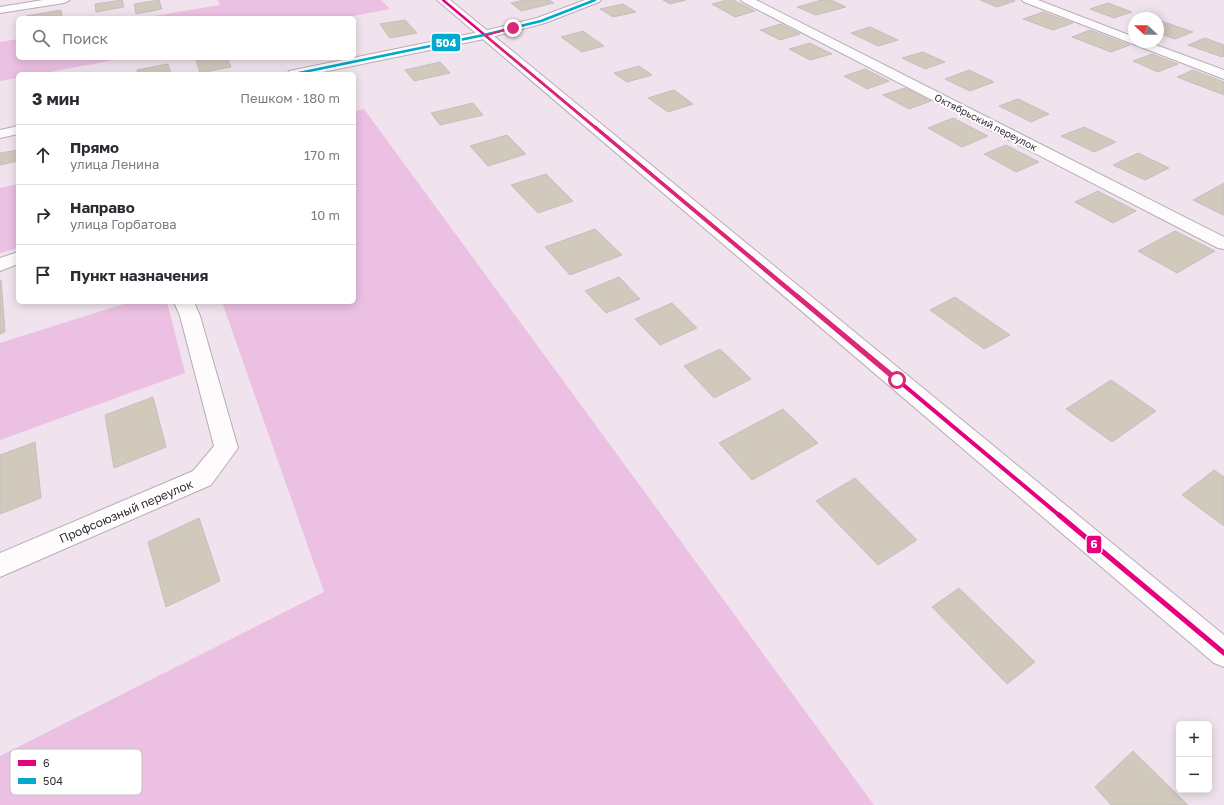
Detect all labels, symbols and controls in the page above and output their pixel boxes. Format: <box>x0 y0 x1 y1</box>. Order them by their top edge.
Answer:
north arrow <box>1128 12 1164 48</box>
search box <box>16 16 356 60</box>
route end <box>504 19 522 37</box>
icon: search <box>30 27 52 49</box>
text: Поиск <box>62 29 108 47</box>
line badge: 504 <box>431 33 461 52</box>
text: 504 <box>436 36 456 49</box>
text: 3 мин <box>32 88 80 109</box>
text: Пешком · 180 m <box>240 90 340 106</box>
street label: Октябрьский переулок <box>933 91 1040 153</box>
text: Прямо <box>70 138 119 156</box>
icon: ahead <box>32 144 54 166</box>
text: 170 m <box>304 147 340 163</box>
text: улица Ленина <box>70 156 159 172</box>
text: Направо <box>70 198 135 216</box>
icon: right <box>32 204 54 226</box>
text: 10 m <box>311 207 340 223</box>
text: улица Горбатова <box>70 216 177 232</box>
icon: arrive <box>32 264 54 286</box>
text: Пункт назначения <box>70 266 208 284</box>
route start <box>888 371 906 389</box>
street label: Профсоюзный переулок <box>57 476 195 546</box>
line badge: 6 <box>1086 535 1102 554</box>
text: 6 <box>1091 537 1098 550</box>
map controls <box>1176 721 1212 793</box>
button: + <box>1176 721 1212 757</box>
legend <box>10 749 142 795</box>
text: 6 <box>43 756 50 769</box>
button: − <box>1176 757 1212 793</box>
text: 504 <box>43 774 63 787</box>

